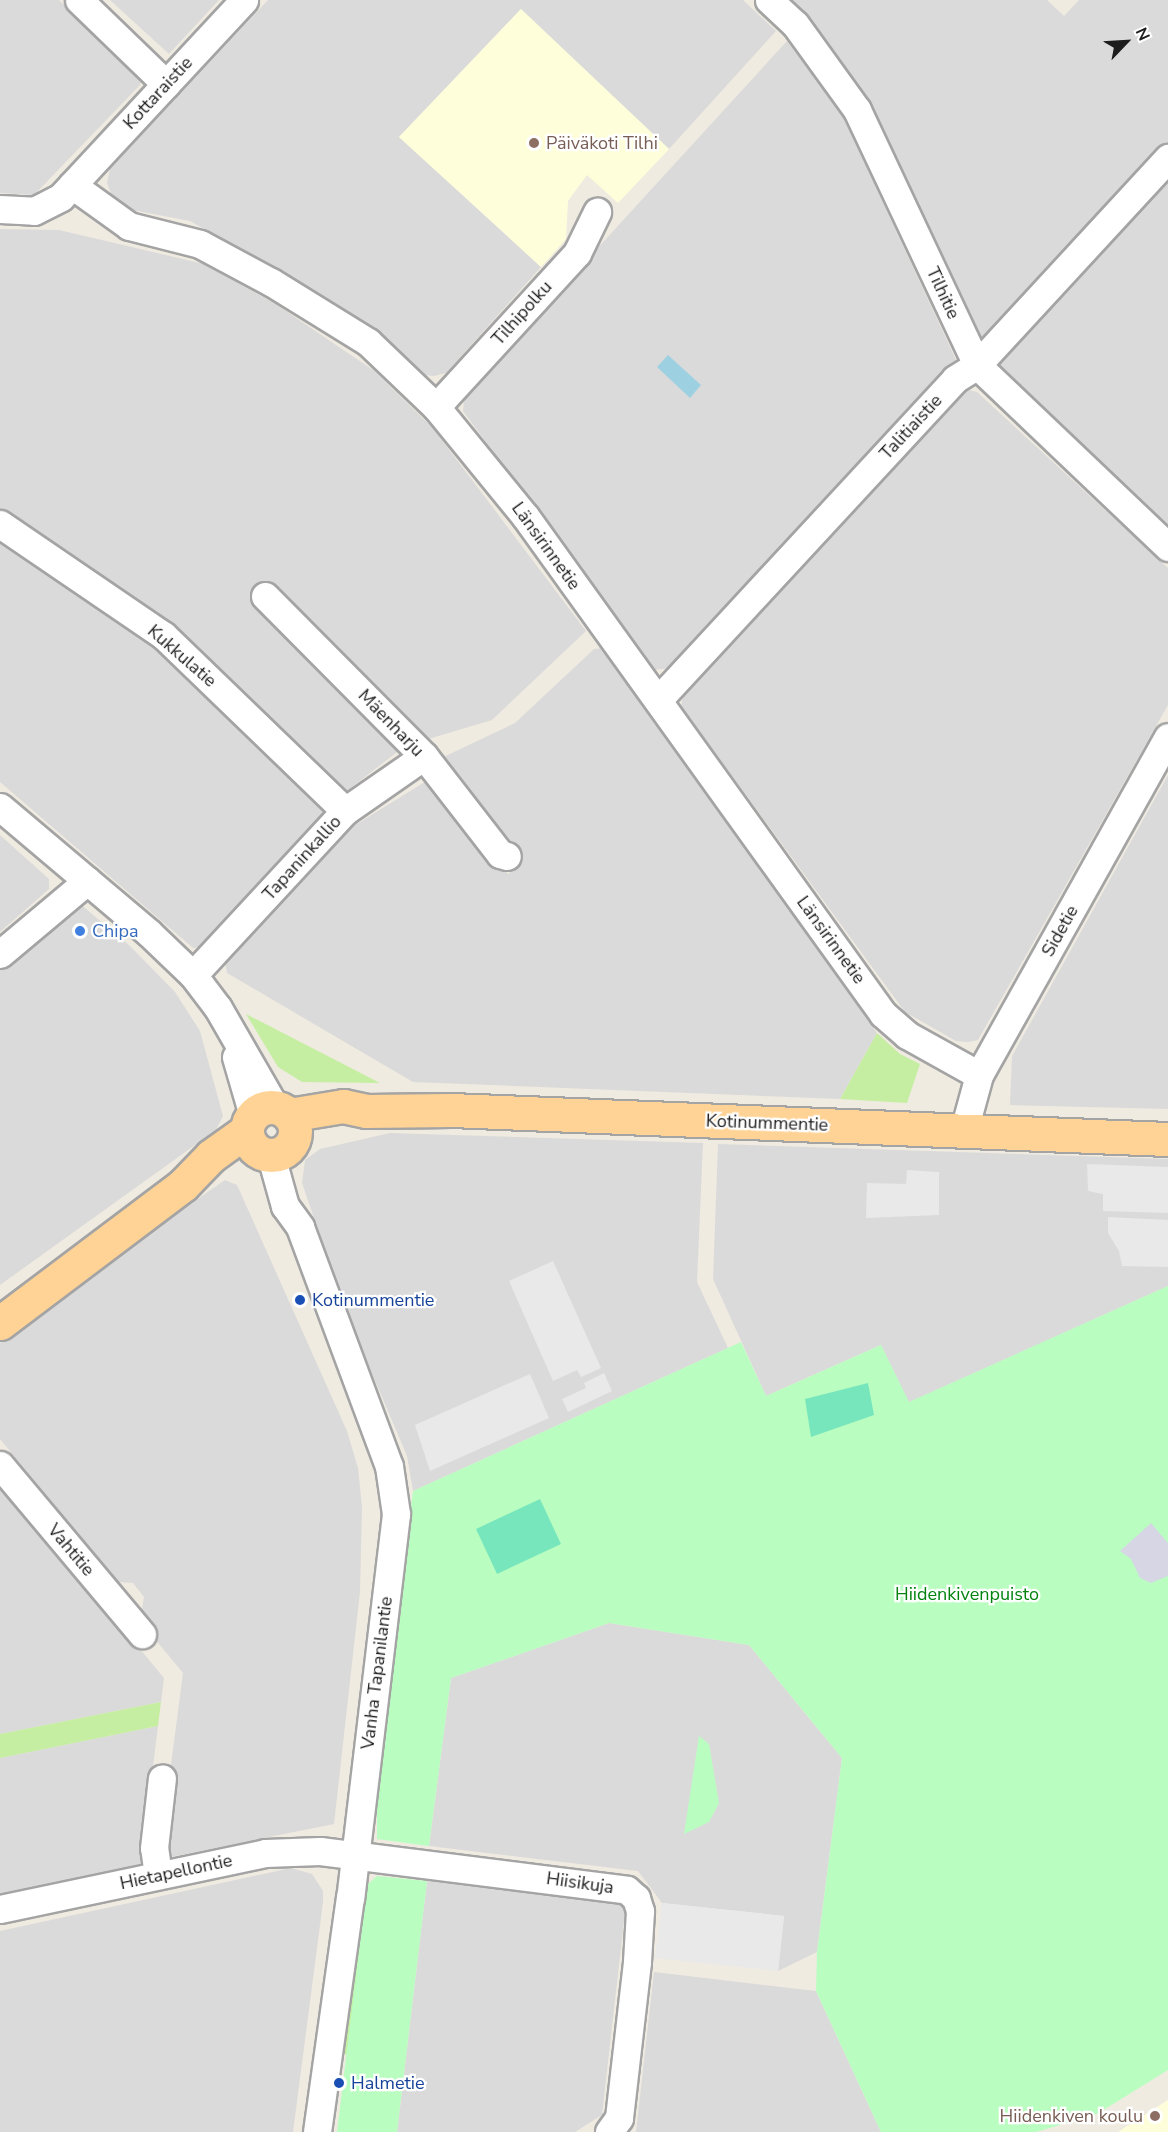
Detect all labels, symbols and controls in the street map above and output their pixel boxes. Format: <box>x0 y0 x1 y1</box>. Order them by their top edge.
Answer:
north arrow <box>1096 12 1156 72</box>
text: N <box>1130 24 1155 44</box>
street label: Kottaraistie <box>119 52 197 134</box>
place label: Päiväkoti Tilhi <box>546 132 658 154</box>
marker: Päiväkoti Tilhi <box>527 136 541 150</box>
street label: Tilhitie <box>922 264 964 322</box>
street label: Tilhipolku <box>487 276 557 350</box>
street label: Talitiaistie <box>875 390 947 464</box>
street label: Länsirinnetie <box>507 498 585 594</box>
street label: Kukkulatie <box>143 620 221 692</box>
street label: Mäenharju <box>354 685 428 761</box>
street label: Tapaninkallio <box>258 811 346 905</box>
street label: Länsirinnetie <box>792 892 870 988</box>
street label: Sidetie <box>1037 902 1083 960</box>
place label: Chipa <box>92 920 139 942</box>
marker: Chipa <box>73 924 87 938</box>
street label: Kotinummentie <box>705 1110 829 1136</box>
place label: Kotinummentie <box>312 1289 434 1311</box>
marker: Kotinummentie <box>293 1293 307 1307</box>
street label: Vahtitie <box>43 1519 99 1581</box>
park label: Hiidenkivenpuisto <box>895 1583 1039 1605</box>
street label: Vanha Tapanilantie <box>357 1595 397 1751</box>
street label: Hietapellontie <box>118 1850 234 1894</box>
street label: Hiisikuja <box>545 1868 615 1898</box>
place label: Halmetie <box>351 2072 425 2094</box>
marker: Halmetie <box>332 2076 346 2090</box>
place label: Hiidenkiven koulu <box>1000 2105 1143 2127</box>
marker: Hiidenkiven koulu <box>1148 2109 1162 2123</box>

